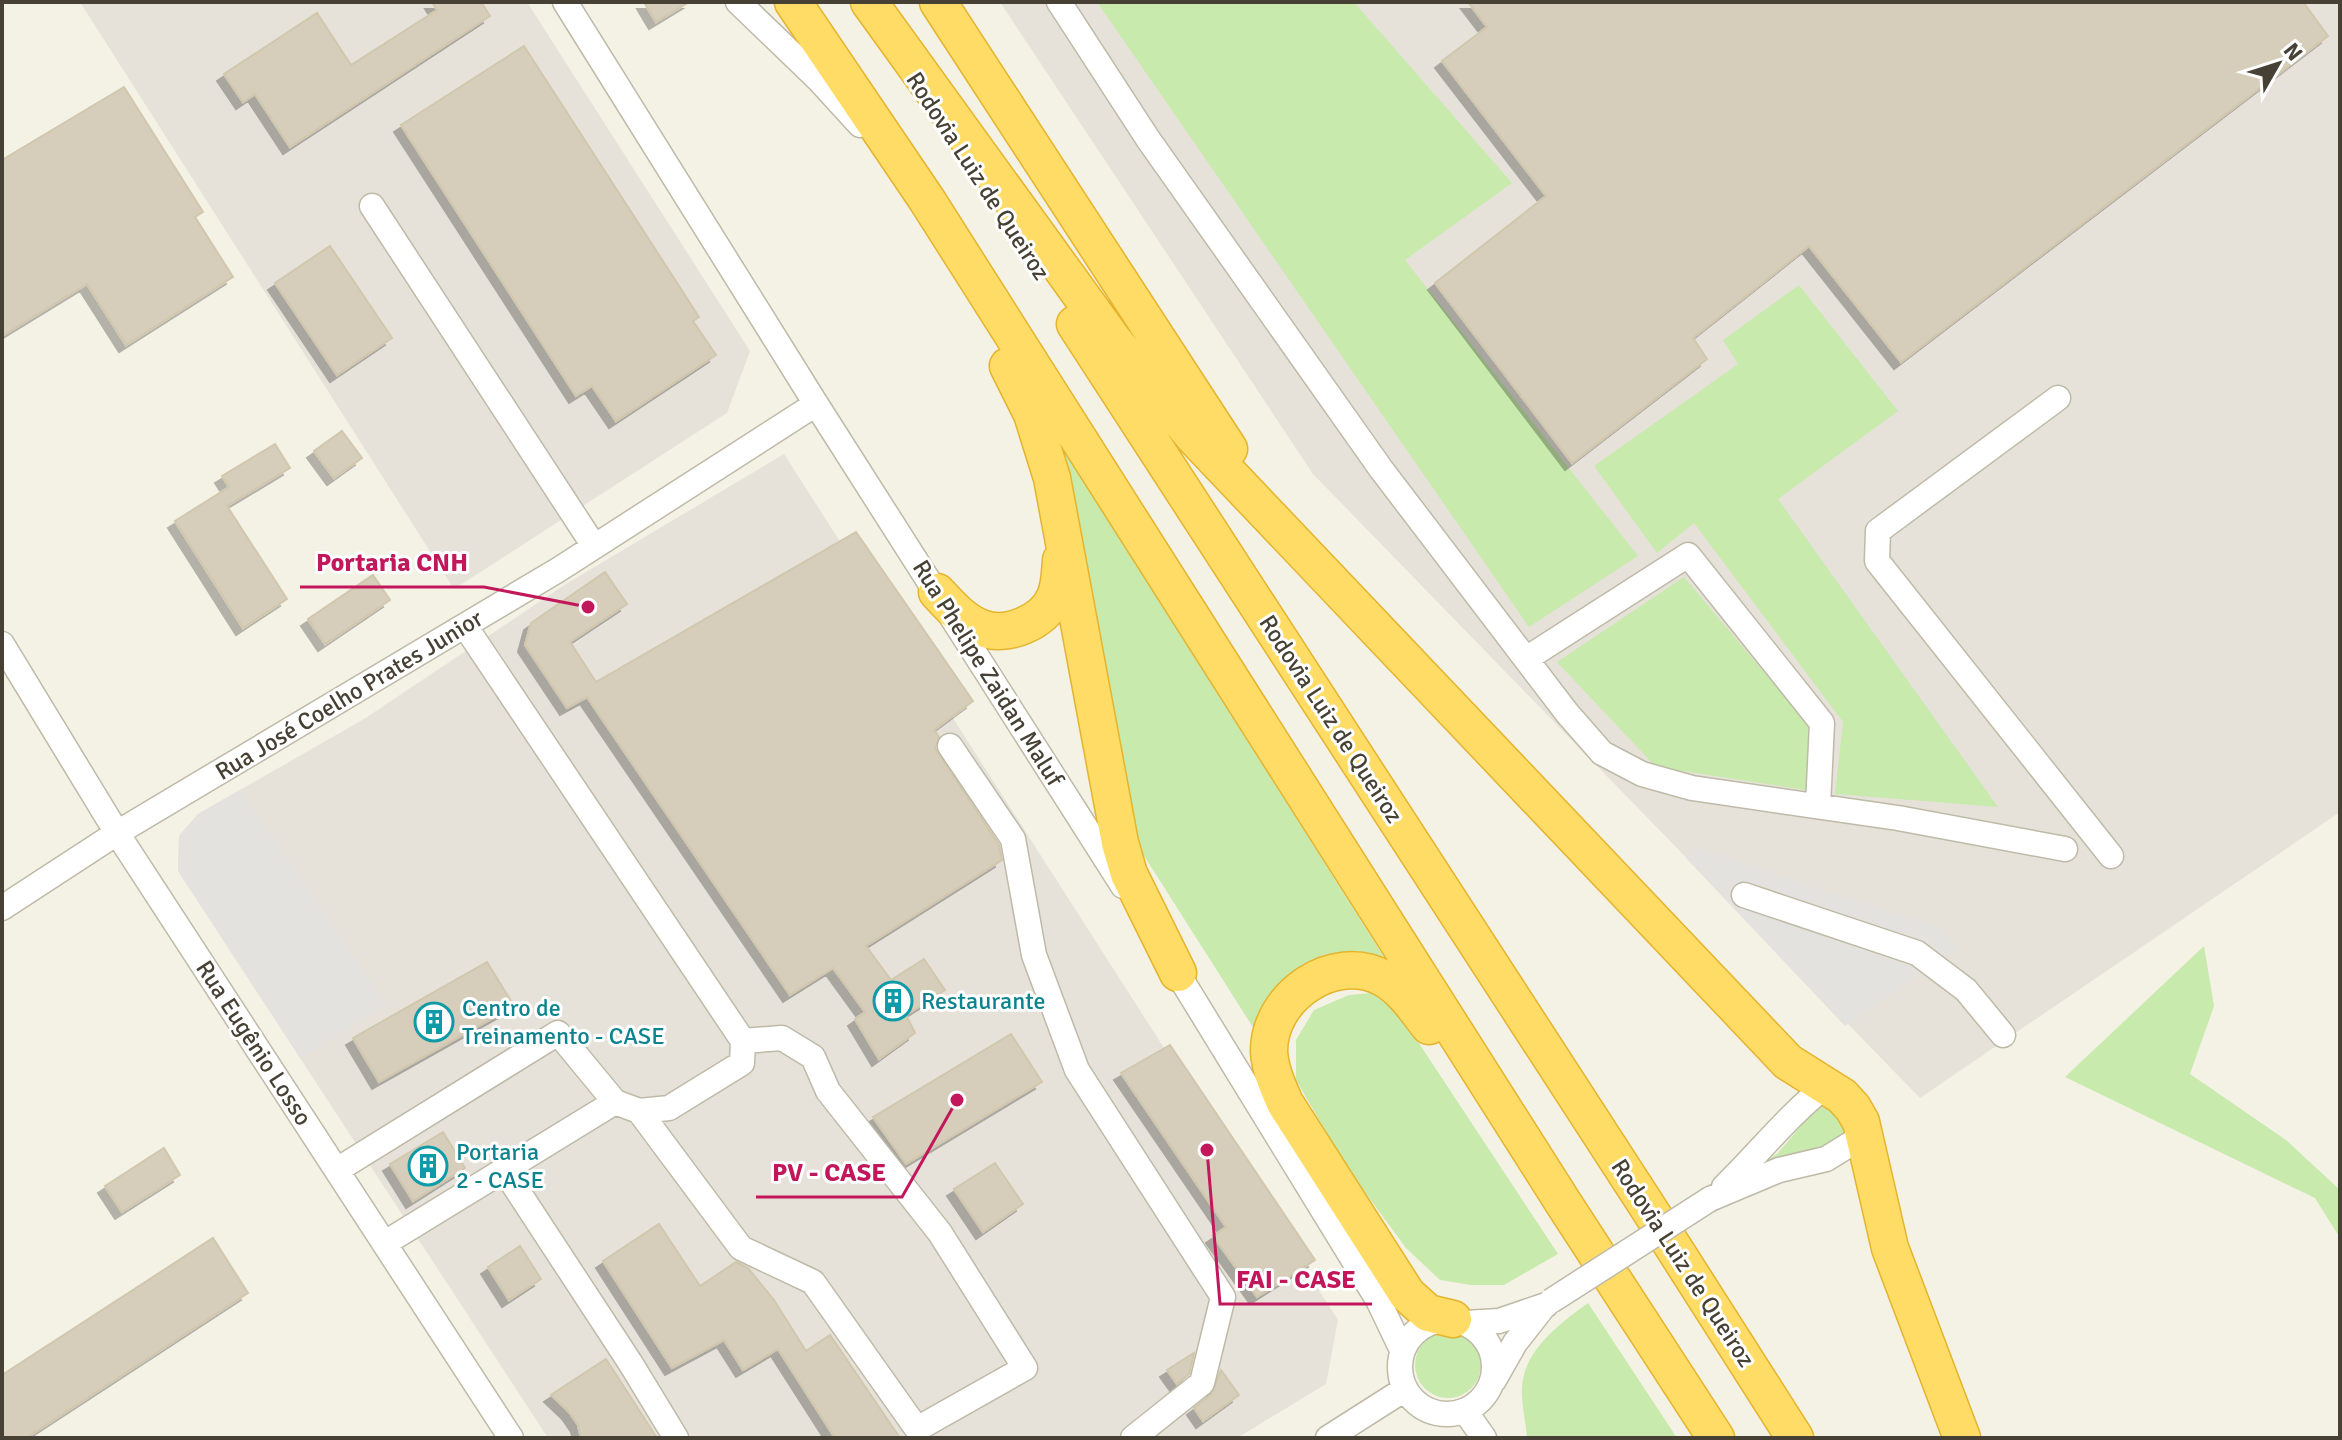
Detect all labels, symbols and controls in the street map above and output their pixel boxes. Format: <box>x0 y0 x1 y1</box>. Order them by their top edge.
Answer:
north arrow <box>2238 24 2318 104</box>
text: N <box>2278 37 2308 66</box>
street label: Rodovia Luiz de Queiroz <box>900 66 1056 286</box>
callout: Portaria CNH <box>300 537 484 587</box>
text: Portaria CNH <box>316 547 468 579</box>
street label: Rua Phelipe Zaidan Maluf <box>906 554 1070 793</box>
street label: Rua José Coelho Prates Junior <box>210 603 488 787</box>
street label: Rodovia Luiz de Queiroz <box>1253 609 1409 829</box>
street label: Rua Eugênio Losso <box>189 955 319 1131</box>
building icon: Restaurante <box>872 980 914 1022</box>
place label: Restaurante <box>921 986 1045 1016</box>
place label: Centro de Treinamento - CASE <box>462 993 665 1051</box>
building icon: Centro de Treinamento - CASE <box>413 1001 455 1043</box>
place label: Portaria 2 - CASE <box>456 1137 544 1195</box>
building icon: Portaria 2 - CASE <box>407 1145 449 1187</box>
callout: PV - CASE <box>756 1147 902 1197</box>
street label: Rodovia Luiz de Queiroz <box>1605 1153 1761 1373</box>
text: PV - CASE <box>772 1157 886 1189</box>
callout: FAI - CASE <box>1220 1254 1372 1304</box>
text: FAI - CASE <box>1236 1264 1356 1296</box>

